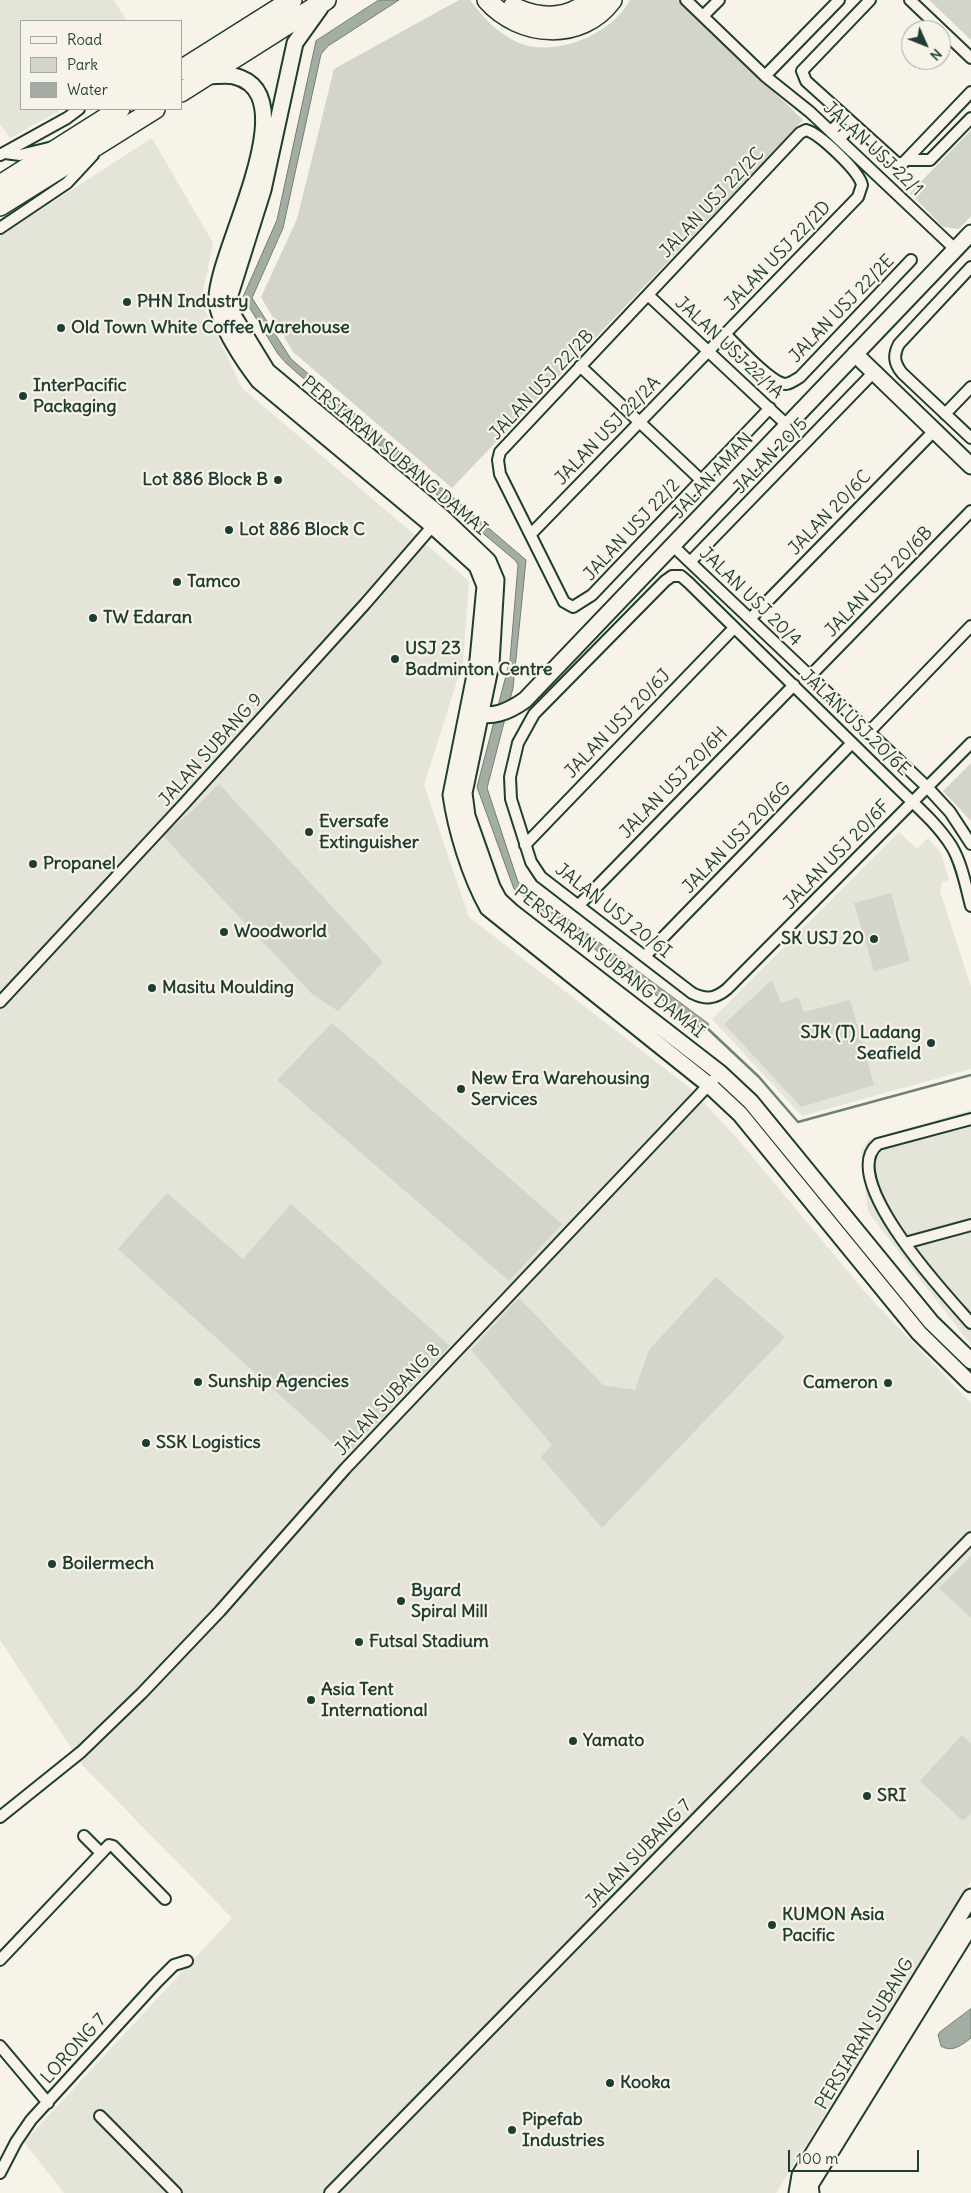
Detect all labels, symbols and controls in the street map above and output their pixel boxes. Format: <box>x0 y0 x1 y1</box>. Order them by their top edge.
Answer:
legend <box>20 20 182 110</box>
north arrow <box>901 20 951 70</box>
text: Road <box>67 30 102 49</box>
text: N <box>926 45 946 64</box>
text: Park <box>67 55 98 74</box>
text: Water <box>67 80 108 99</box>
street label: JALAN USJ 22/1 <box>819 97 927 201</box>
street label: JALAN USJ 22/2C <box>655 143 769 263</box>
street label: JALAN USJ 22/2D <box>720 197 836 315</box>
street label: JALAN USJ 22/2E <box>785 251 899 367</box>
place label: PHN Industry <box>137 291 249 313</box>
street label: JALAN USJ 22/1A <box>670 292 788 404</box>
marker: PHN Industry <box>121 296 133 308</box>
place label: Old Town White Coffee Warehouse <box>71 317 350 339</box>
marker: Old Town White Coffee Warehouse <box>55 322 67 334</box>
street label: JALAN USJ 22/2B <box>485 325 599 445</box>
street label: PERSIARAN SUBANG DAMAI <box>297 372 491 540</box>
street label: JALAN USJ 22/2A <box>551 372 665 490</box>
place label: InterPacific Packaging <box>33 375 127 418</box>
marker: InterPacific Packaging <box>17 390 29 402</box>
street label: JALAN 20/5 <box>729 413 813 499</box>
street label: JALAN AMAN <box>668 429 758 523</box>
street label: JALAN 20/6C <box>784 466 876 560</box>
place label: Lot 886 Block B <box>142 469 268 491</box>
marker: Lot 886 Block B <box>272 474 284 486</box>
street label: JALAN USJ 22/2 <box>579 475 685 585</box>
place label: Lot 886 Block C <box>239 519 365 541</box>
street label: JALAN USJ 20/6B <box>821 522 937 642</box>
marker: Lot 886 Block C <box>223 524 235 536</box>
street label: JALAN USJ 20/4 <box>695 543 805 651</box>
place label: Tamco <box>187 571 240 593</box>
marker: Tamco <box>171 576 183 588</box>
place label: TW Edaran <box>103 607 192 629</box>
marker: TW Edaran <box>87 612 99 624</box>
place label: USJ 23 Badminton Centre <box>405 638 552 681</box>
marker: USJ 23 Badminton Centre <box>389 653 401 665</box>
street label: JALAN USJ 20/6J <box>561 665 675 783</box>
street label: JALAN USJ 20/6E <box>796 665 914 781</box>
street label: JALAN SUBANG 9 <box>155 689 267 811</box>
street label: JALAN USJ 20/6H <box>615 723 733 843</box>
street label: JALAN USJ 20/6G <box>678 778 796 898</box>
street label: JALAN USJ 20/6F <box>779 796 895 914</box>
place label: Eversafe Extinguisher <box>319 811 419 854</box>
marker: Eversafe Extinguisher <box>303 826 315 838</box>
place label: Propanel <box>43 853 116 875</box>
marker: Propanel <box>27 858 39 870</box>
street label: JALAN USJ 20/6I <box>551 859 675 963</box>
street label: PERSIARAN SUBANG DAMAI <box>509 881 709 1043</box>
place label: Woodworld <box>234 921 327 943</box>
marker: Woodworld <box>218 926 230 938</box>
place label: SK USJ 20 <box>781 928 864 950</box>
marker: SK USJ 20 <box>868 933 880 945</box>
place label: Masitu Moulding <box>162 977 294 999</box>
marker: Masitu Moulding <box>146 982 158 994</box>
place label: SJK (T) Ladang Seafield <box>800 1022 921 1064</box>
marker: SJK (T) Ladang Seafield <box>925 1037 937 1049</box>
place label: New Era Warehousing Services <box>471 1068 650 1110</box>
marker: New Era Warehousing Services <box>455 1083 467 1095</box>
street label: JALAN SUBANG 8 <box>331 1340 445 1460</box>
place label: Sunship Agencies <box>208 1371 349 1393</box>
place label: Cameron <box>803 1372 878 1394</box>
marker: Sunship Agencies <box>192 1376 204 1388</box>
marker: Cameron <box>882 1377 894 1389</box>
place label: SSK Logistics <box>156 1432 261 1454</box>
marker: SSK Logistics <box>140 1437 152 1449</box>
place label: Boilermech <box>62 1553 154 1575</box>
marker: Boilermech <box>46 1558 58 1570</box>
place label: Byard Spiral Mill <box>411 1580 488 1622</box>
marker: Byard Spiral Mill <box>395 1595 407 1607</box>
place label: Futsal Stadium <box>369 1631 489 1653</box>
marker: Futsal Stadium <box>353 1636 365 1648</box>
place label: Asia Tent International <box>321 1679 428 1722</box>
marker: Asia Tent International <box>305 1694 317 1706</box>
place label: Yamato <box>583 1730 644 1752</box>
marker: Yamato <box>567 1735 579 1747</box>
place label: SRI <box>877 1785 906 1807</box>
marker: SRI <box>861 1790 873 1802</box>
street label: JALAN SUBANG 7 <box>582 1795 696 1913</box>
place label: KUMON Asia Pacific <box>782 1904 885 1946</box>
marker: KUMON Asia Pacific <box>766 1919 778 1931</box>
street label: PERSIARAN SUBANG <box>811 1954 919 2114</box>
street label: LORONG 7 <box>37 2010 111 2088</box>
place label: Kooka <box>620 2072 670 2094</box>
marker: Kooka <box>604 2077 616 2089</box>
place label: Pipefab Industries <box>522 2109 605 2152</box>
marker: Pipefab Industries <box>506 2124 518 2136</box>
scale bar <box>791 2140 922 2172</box>
text: 100 m <box>796 2149 838 2168</box>

